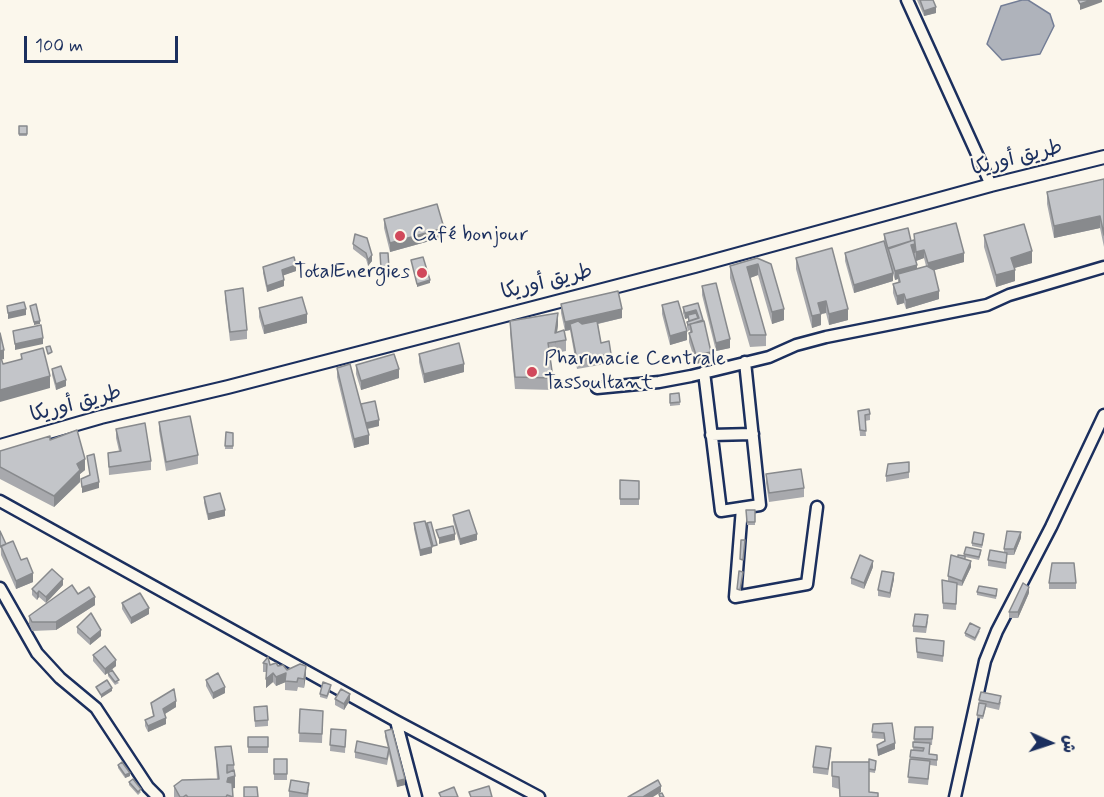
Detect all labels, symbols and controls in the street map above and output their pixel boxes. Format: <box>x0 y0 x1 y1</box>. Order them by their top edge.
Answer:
scale bar <box>27 24 182 62</box>
text: 100 m <box>35 34 83 58</box>
street label: طريق أوريكا <box>969 135 1065 183</box>
place label: Café bonjour <box>412 223 529 249</box>
marker: Café bonjour <box>393 229 407 243</box>
street label: طريق أوريكا <box>499 259 595 307</box>
place label: TotalEnergies <box>294 260 410 286</box>
marker: TotalEnergies <box>415 266 429 280</box>
place label: Pharmacie Centrale Tassoultant <box>544 347 726 397</box>
marker: Pharmacie Centrale Tassoultant <box>525 365 539 379</box>
street label: طريق أوريكا <box>28 381 124 429</box>
north arrow <box>1020 713 1080 773</box>
text: ش <box>1058 735 1079 753</box>

